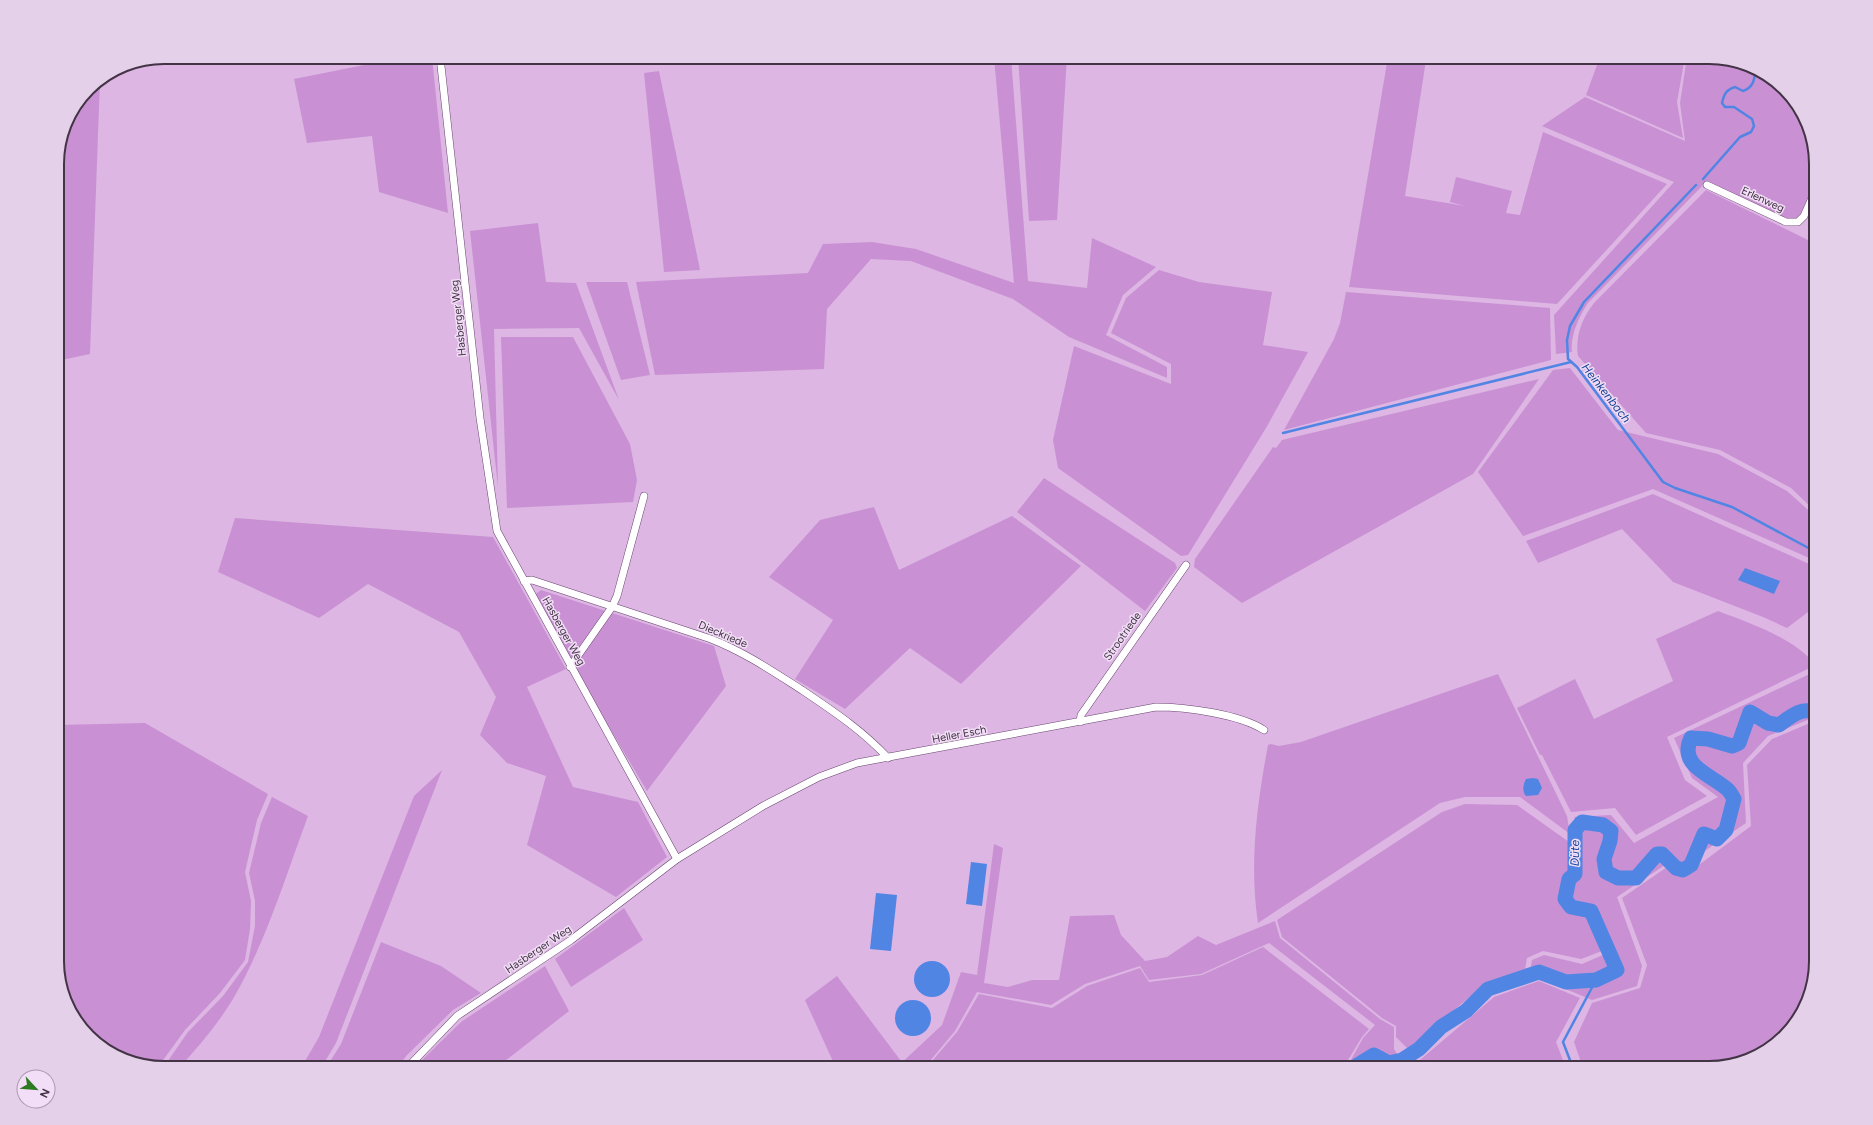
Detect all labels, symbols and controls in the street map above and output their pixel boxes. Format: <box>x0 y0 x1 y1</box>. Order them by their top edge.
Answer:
street label: Erlenweg <box>1739 184 1786 215</box>
street label: Hasberger Weg <box>448 279 469 357</box>
water label: Heinkenbach <box>1579 361 1634 426</box>
street label: Hasberger Weg <box>539 595 588 668</box>
street label: Strootriede <box>1101 610 1144 663</box>
street label: Dieckriede <box>696 618 749 651</box>
street label: Heller Esch <box>931 723 987 746</box>
water label: Düte <box>1568 839 1582 866</box>
street label: Hasberger Weg <box>503 923 574 976</box>
north arrow <box>16 1069 56 1109</box>
text: N <box>37 1086 52 1100</box>

